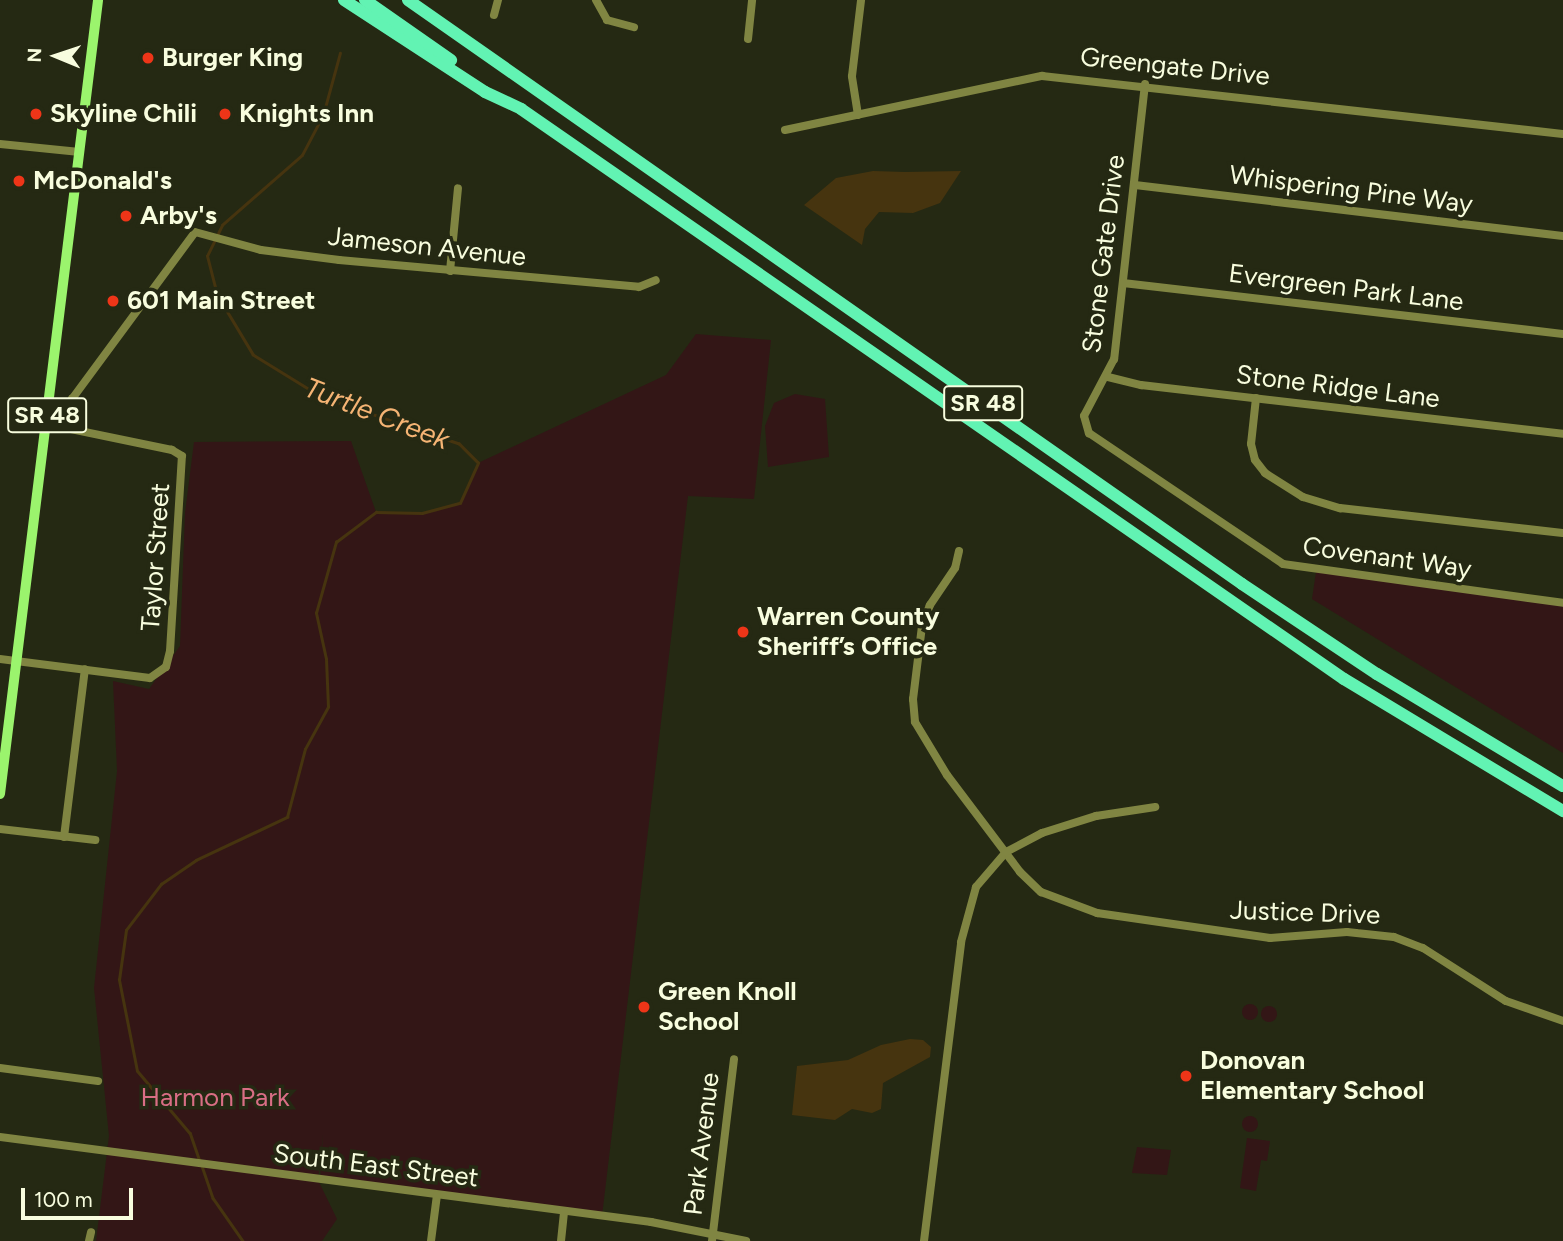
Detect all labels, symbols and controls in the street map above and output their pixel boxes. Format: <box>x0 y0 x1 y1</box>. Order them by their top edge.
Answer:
north arrow <box>21 21 91 91</box>
place label: Burger King <box>162 42 303 74</box>
street label: Greengate Drive <box>1079 42 1271 92</box>
text: N <box>23 48 46 63</box>
marker: Burger King <box>140 50 156 66</box>
place label: Skyline Chili <box>50 98 197 130</box>
place label: Knights Inn <box>239 98 374 130</box>
marker: Skyline Chili <box>28 106 44 122</box>
marker: Knights Inn <box>217 106 233 122</box>
street label: Stone Gate Drive <box>1076 153 1132 355</box>
street label: Whispering Pine Way <box>1227 160 1475 220</box>
place label: McDonald's <box>33 165 172 197</box>
marker: McDonald's <box>11 173 27 189</box>
place label: Arby's <box>140 200 217 232</box>
marker: Arby's <box>118 208 134 224</box>
street label: Jameson Avenue <box>326 221 528 273</box>
street label: Evergreen Park Lane <box>1227 258 1465 318</box>
place label: 601 Main Street <box>127 285 315 317</box>
marker: 601 Main Street <box>105 293 121 309</box>
street label: Stone Ridge Lane <box>1234 359 1442 415</box>
water label: Turtle Creek <box>300 370 454 456</box>
road number: SR 48 <box>943 382 1023 424</box>
road number: SR 48 <box>7 394 87 436</box>
street label: Taylor Street <box>135 482 177 632</box>
street label: Covenant Way <box>1301 531 1473 585</box>
place label: Warren County Sheriff’s Office <box>757 601 939 662</box>
marker: Warren County Sheriff’s Office <box>735 624 751 640</box>
street label: Justice Drive <box>1229 895 1381 931</box>
place label: Green Knoll School <box>658 976 797 1038</box>
marker: Green Knoll School <box>636 999 652 1015</box>
place label: Donovan Elementary School <box>1200 1045 1424 1106</box>
marker: Donovan Elementary School <box>1178 1068 1194 1084</box>
street label: Park Avenue <box>678 1071 726 1217</box>
park label: Harmon Park <box>140 1082 290 1114</box>
street label: South East Street <box>272 1138 480 1194</box>
scale bar <box>24 1174 136 1218</box>
text: 100 m <box>34 1187 93 1212</box>

